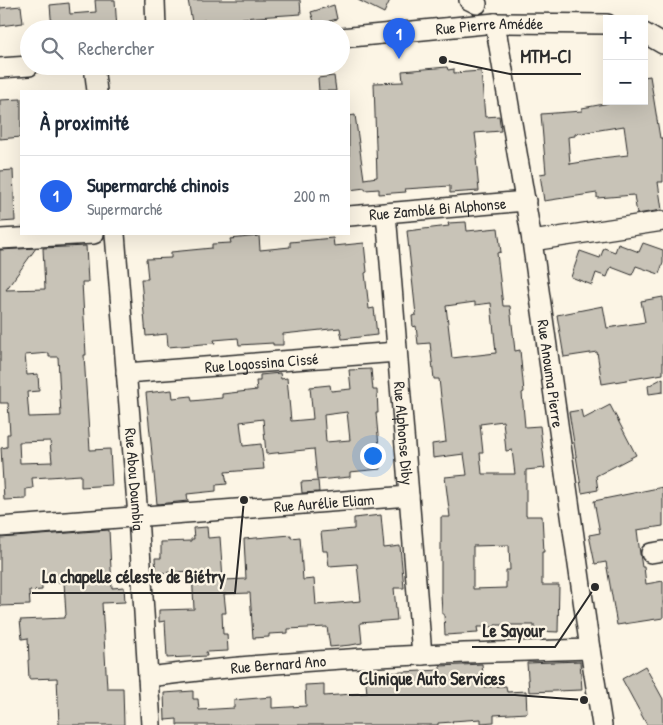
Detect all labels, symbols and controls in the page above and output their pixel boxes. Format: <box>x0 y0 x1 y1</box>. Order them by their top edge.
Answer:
street label: Rue Pierre Amédée <box>435 12 544 40</box>
map controls <box>603 15 648 105</box>
button: + <box>603 15 648 60</box>
pin: 1 <box>383 18 415 59</box>
search box <box>20 20 350 75</box>
icon: search <box>38 34 66 62</box>
text: Rechercher <box>78 35 155 61</box>
callout: MTM-CI <box>510 41 581 74</box>
text: MTM-CI <box>520 44 572 69</box>
button: − <box>603 60 648 105</box>
text: À proximité <box>40 108 129 137</box>
text: Supermarché chinois <box>87 172 229 198</box>
text: 1 <box>53 185 59 207</box>
text: 200 m <box>294 185 330 207</box>
street label: Rue Zamblé Bi Alphonse <box>368 192 508 225</box>
text: Supermarché <box>87 198 163 220</box>
street label: Rue Anouma Pierre <box>532 318 569 430</box>
street label: Rue Logossina Cissé <box>204 347 320 378</box>
street label: Rue Alphonse Diby <box>389 381 419 486</box>
street label: Rue Abou Doumbia <box>120 427 150 531</box>
your location <box>360 443 386 469</box>
street label: Rue Aurélie Eliam <box>273 488 375 517</box>
callout: La chapelle céleste de Biétry <box>32 560 235 593</box>
text: La chapelle céleste de Biétry <box>42 564 226 590</box>
callout: Le Sayour <box>472 614 555 647</box>
text: Le Sayour <box>483 618 545 644</box>
street label: Rue Bernard Ano <box>230 649 327 679</box>
callout: Clinique Auto Services <box>349 662 515 695</box>
text: Clinique Auto Services <box>359 666 505 692</box>

